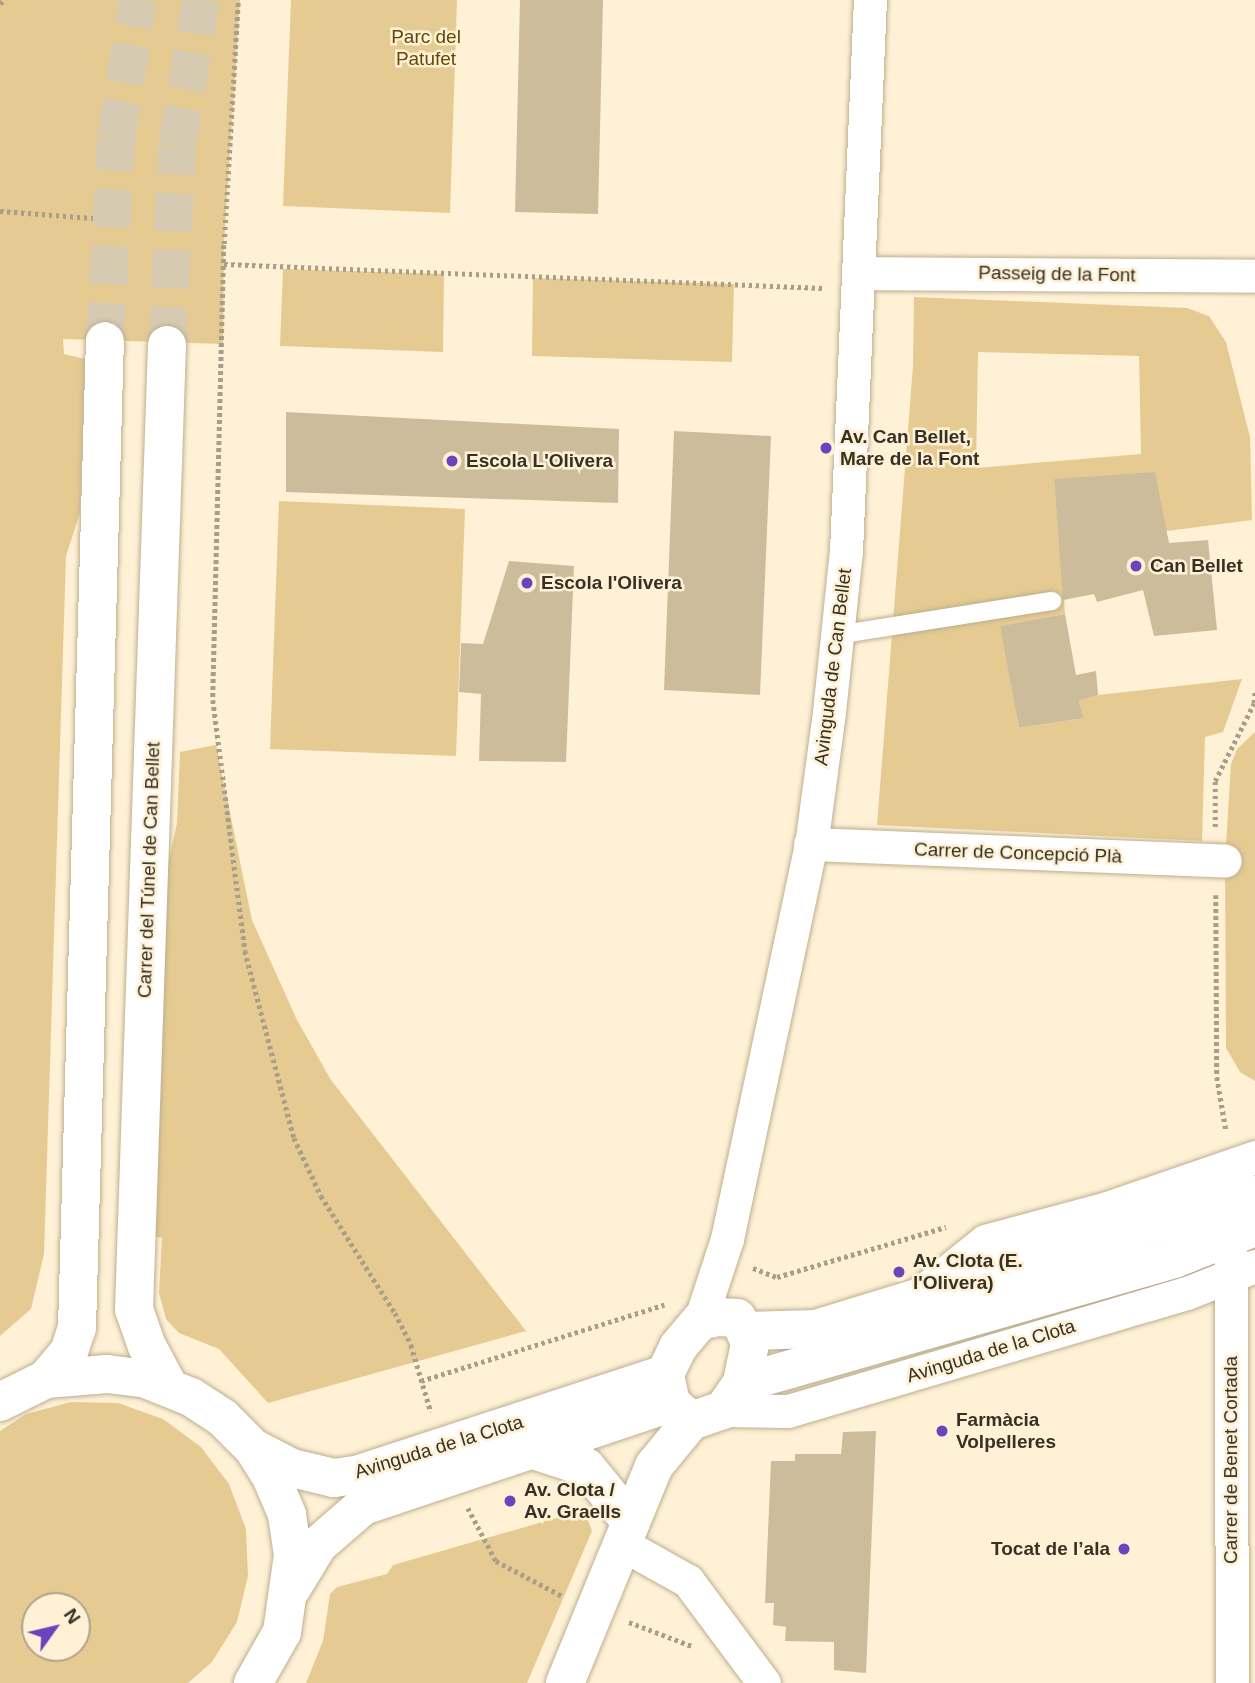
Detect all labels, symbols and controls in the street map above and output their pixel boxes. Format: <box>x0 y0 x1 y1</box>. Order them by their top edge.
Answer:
park label: Parc del Patufet <box>391 26 461 70</box>
street label: Passeig de la Font <box>978 261 1136 287</box>
place label: Av. Can Bellet, Mare de la Font <box>840 426 979 470</box>
marker: Av. Can Bellet, Mare de la Font <box>818 440 834 456</box>
place label: Escola L'Olivera <box>466 450 613 472</box>
marker: Escola L'Olivera <box>444 453 460 469</box>
place label: Can Bellet <box>1150 555 1243 577</box>
marker: Can Bellet <box>1128 558 1144 574</box>
street label: Avinguda de Can Bellet <box>810 567 856 767</box>
place label: Escola l'Olivera <box>541 572 682 594</box>
marker: Escola l'Olivera <box>519 575 535 591</box>
street label: Carrer del Túnel de Can Bellet <box>133 741 165 999</box>
street label: Carrer de Concepció Plà <box>914 838 1122 868</box>
place label: Av. Clota (E. l'Olivera) <box>913 1250 1023 1294</box>
marker: Av. Clota (E. l'Olivera) <box>891 1264 907 1280</box>
street label: Avinguda de la Clota <box>904 1315 1078 1387</box>
street label: Carrer de Benet Cortada <box>1220 1356 1242 1564</box>
place label: Farmàcia Volpelleres <box>956 1409 1056 1453</box>
street label: Avinguda de la Clota <box>352 1411 526 1483</box>
marker: Farmàcia Volpelleres <box>934 1423 950 1439</box>
place label: Av. Clota / Av. Graells <box>524 1479 621 1523</box>
marker: Av. Clota / Av. Graells <box>502 1493 518 1509</box>
place label: Tocat de l’ala <box>991 1538 1110 1560</box>
marker: Tocat de l’ala <box>1116 1541 1132 1557</box>
north arrow <box>21 1592 91 1662</box>
text: N <box>60 1605 85 1628</box>

